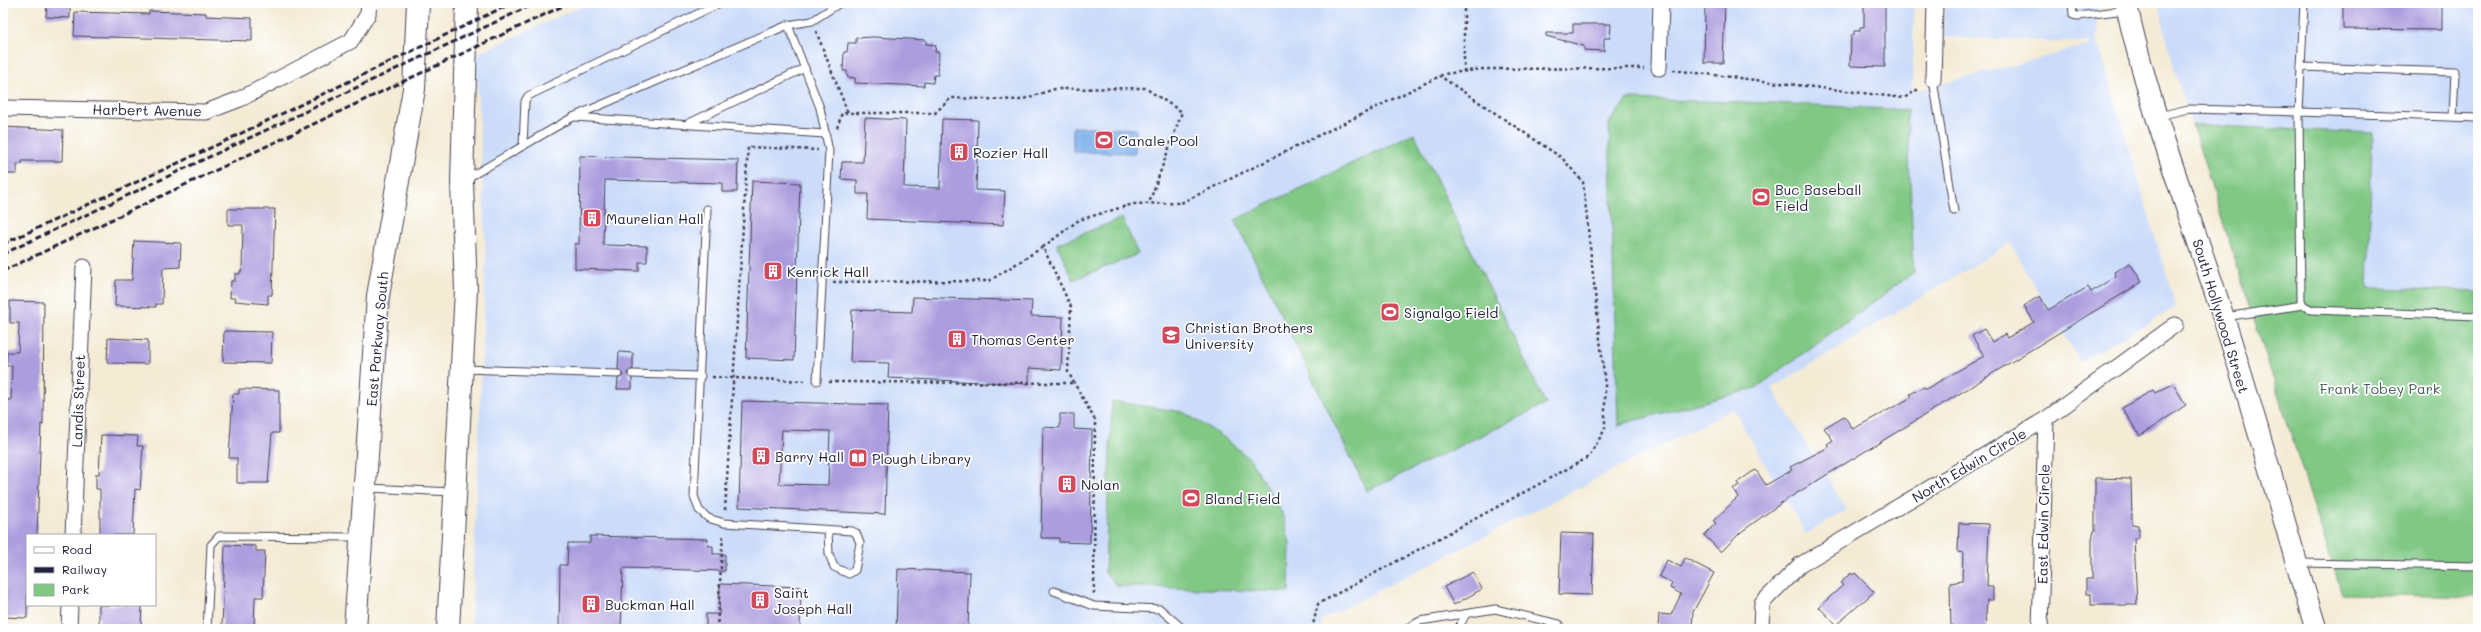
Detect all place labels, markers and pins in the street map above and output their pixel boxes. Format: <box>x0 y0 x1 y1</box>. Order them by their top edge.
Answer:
sports icon: Canale Pool <box>1093 129 1115 151</box>
place label: Canale Pool <box>1118 131 1199 150</box>
building icon: Rozier Hall <box>948 141 970 163</box>
place label: Rozier Hall <box>973 143 1048 162</box>
place label: Buc Baseball Field <box>1775 180 1862 215</box>
sports icon: Buc Baseball Field <box>1750 186 1772 208</box>
building icon: Maurelian Hall <box>581 207 603 229</box>
place label: Maurelian Hall <box>606 209 704 228</box>
building icon: Kenrick Hall <box>762 260 784 282</box>
place label: Kenrick Hall <box>787 262 869 281</box>
sports icon: Signalgo Field <box>1379 301 1401 323</box>
place label: Signalgo Field <box>1404 303 1498 322</box>
place label: Christian Brothers University <box>1185 318 1313 353</box>
school or university icon: Christian Brothers University <box>1160 324 1182 346</box>
building icon: Thomas Center <box>946 328 968 350</box>
place label: Thomas Center <box>971 330 1074 349</box>
building icon: Barry Hall <box>750 445 772 467</box>
place label: Barry Hall <box>775 447 844 466</box>
library icon: Plough Library <box>847 447 869 469</box>
place label: Plough Library <box>872 449 971 468</box>
building icon: Nolan <box>1056 473 1078 495</box>
place label: Nolan <box>1081 475 1120 494</box>
sports icon: Bland Field <box>1180 487 1202 509</box>
place label: Bland Field <box>1205 489 1280 508</box>
place label: Saint Joseph Hall <box>774 583 852 618</box>
building icon: Saint Joseph Hall <box>749 589 771 611</box>
building icon: Buckman Hall <box>580 593 602 615</box>
place label: Buckman Hall <box>605 595 695 614</box>

